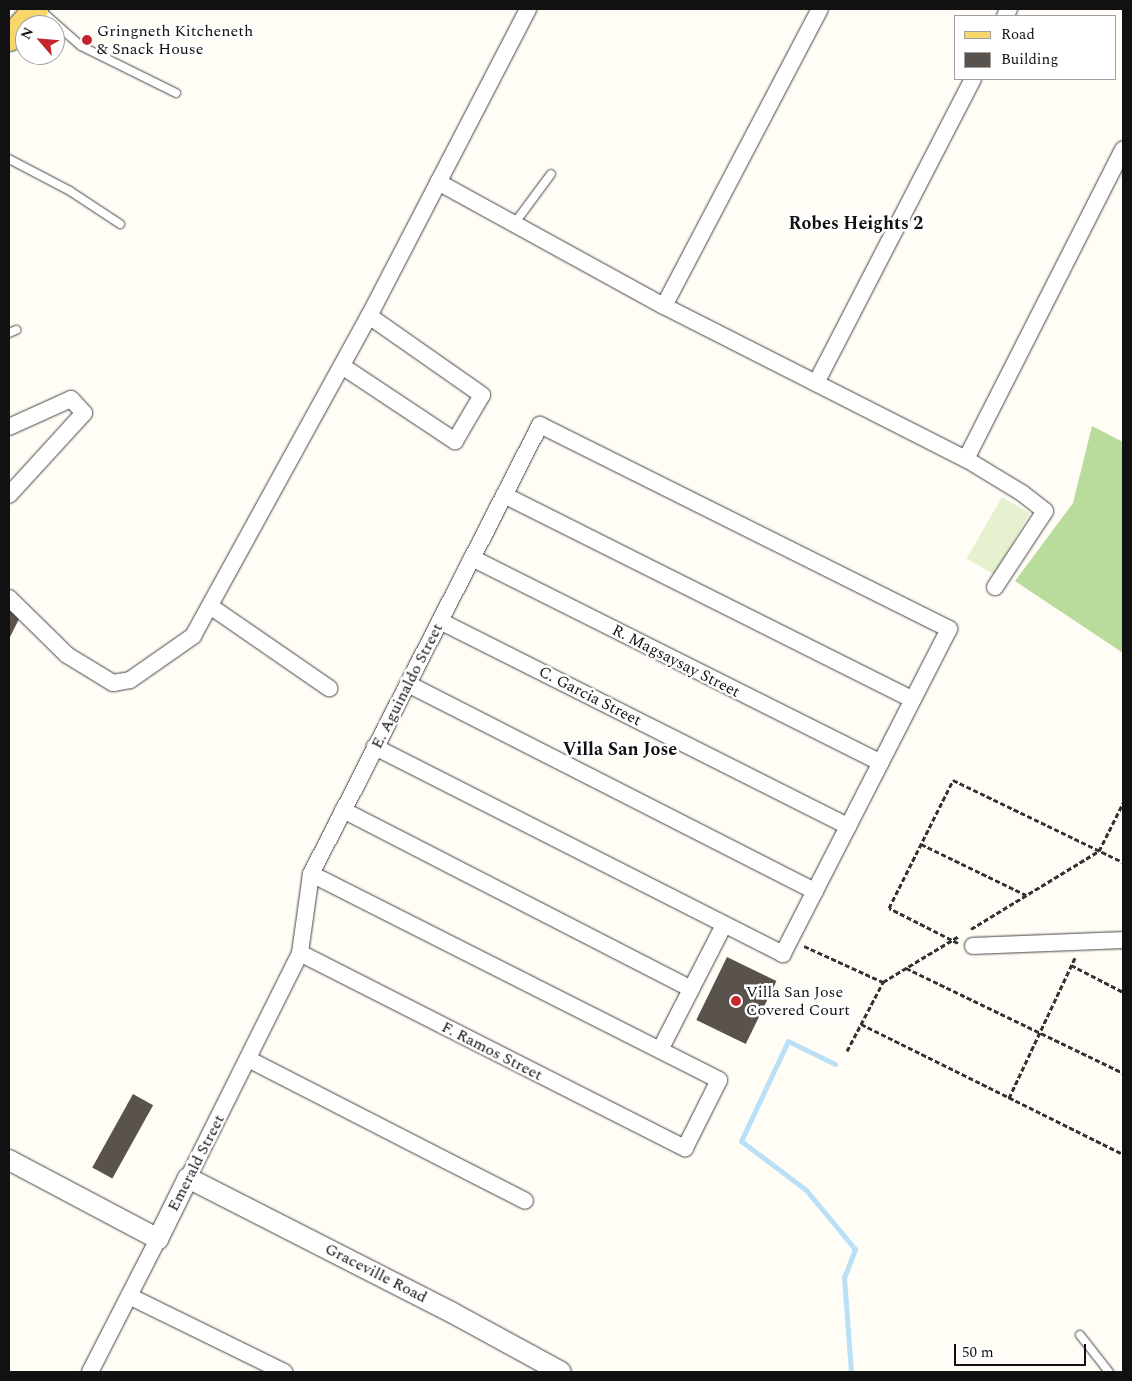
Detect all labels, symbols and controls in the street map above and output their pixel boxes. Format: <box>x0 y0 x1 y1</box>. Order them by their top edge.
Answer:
north arrow <box>15 15 65 65</box>
legend <box>954 15 1117 80</box>
place label: Gringneth Kitcheneth & Snack House <box>97 21 253 59</box>
text: Road <box>1001 23 1035 46</box>
text: N <box>15 24 39 43</box>
marker: Gringneth Kitcheneth & Snack House <box>81 34 93 46</box>
text: Building <box>1001 48 1058 71</box>
district label: Robes Heights 2 <box>789 213 923 235</box>
street label: E. Aguinaldo Street <box>367 620 447 752</box>
street label: R. Magsaysay Street <box>609 620 743 702</box>
street label: C. Garcia Street <box>535 662 645 730</box>
district label: Villa San Jose <box>563 739 677 761</box>
place label: Villa San Jose Covered Court <box>746 982 850 1020</box>
marker: Villa San Jose Covered Court <box>730 995 742 1007</box>
street label: F. Ramos Street <box>438 1017 546 1085</box>
street label: Emerald Street <box>163 1111 229 1215</box>
street label: Graceville Road <box>322 1239 430 1307</box>
scale bar <box>957 1334 1090 1366</box>
text: 50 m <box>962 1341 994 1364</box>

